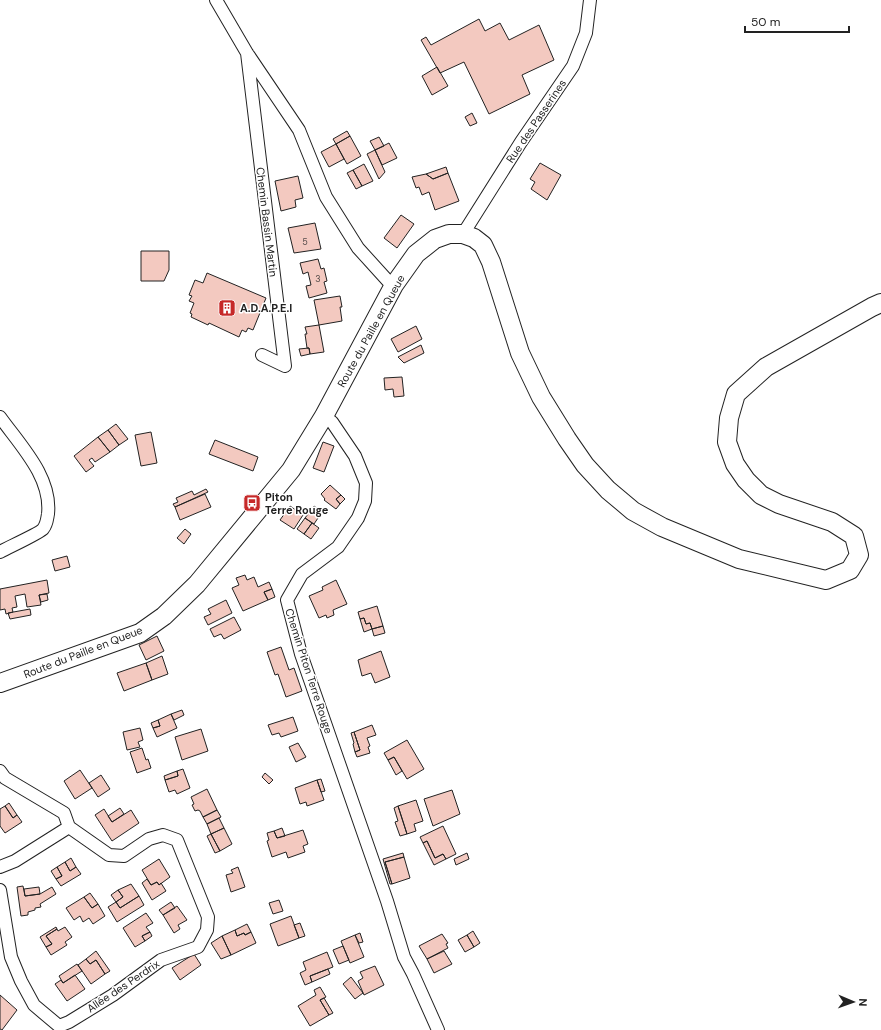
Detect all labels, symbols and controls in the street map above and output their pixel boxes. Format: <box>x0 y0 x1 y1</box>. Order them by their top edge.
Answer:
scale bar <box>745 8 849 34</box>
text: 50 m <box>751 14 780 30</box>
street label: Rue des Passerines <box>503 77 569 165</box>
street label: Chemin Bassin Martin <box>253 166 281 278</box>
house number: 5 <box>302 236 308 248</box>
street label: Route du Paille en Queue <box>334 272 408 390</box>
house number: 3 <box>315 273 321 285</box>
building icon: A.D.A.P.E.I <box>217 298 237 318</box>
place label: A.D.A.P.E.I <box>240 301 292 315</box>
place label: Piton Terre Rouge <box>265 490 329 517</box>
bus stop icon: Piton Terre Rouge <box>242 493 262 513</box>
street label: Chemin Piton Terre Rouge <box>282 607 336 735</box>
street label: Route du Paille en Queue <box>21 623 145 681</box>
street label: Allée des Perdrix <box>84 956 162 1015</box>
north arrow <box>833 982 873 1022</box>
text: N <box>856 998 870 1007</box>

